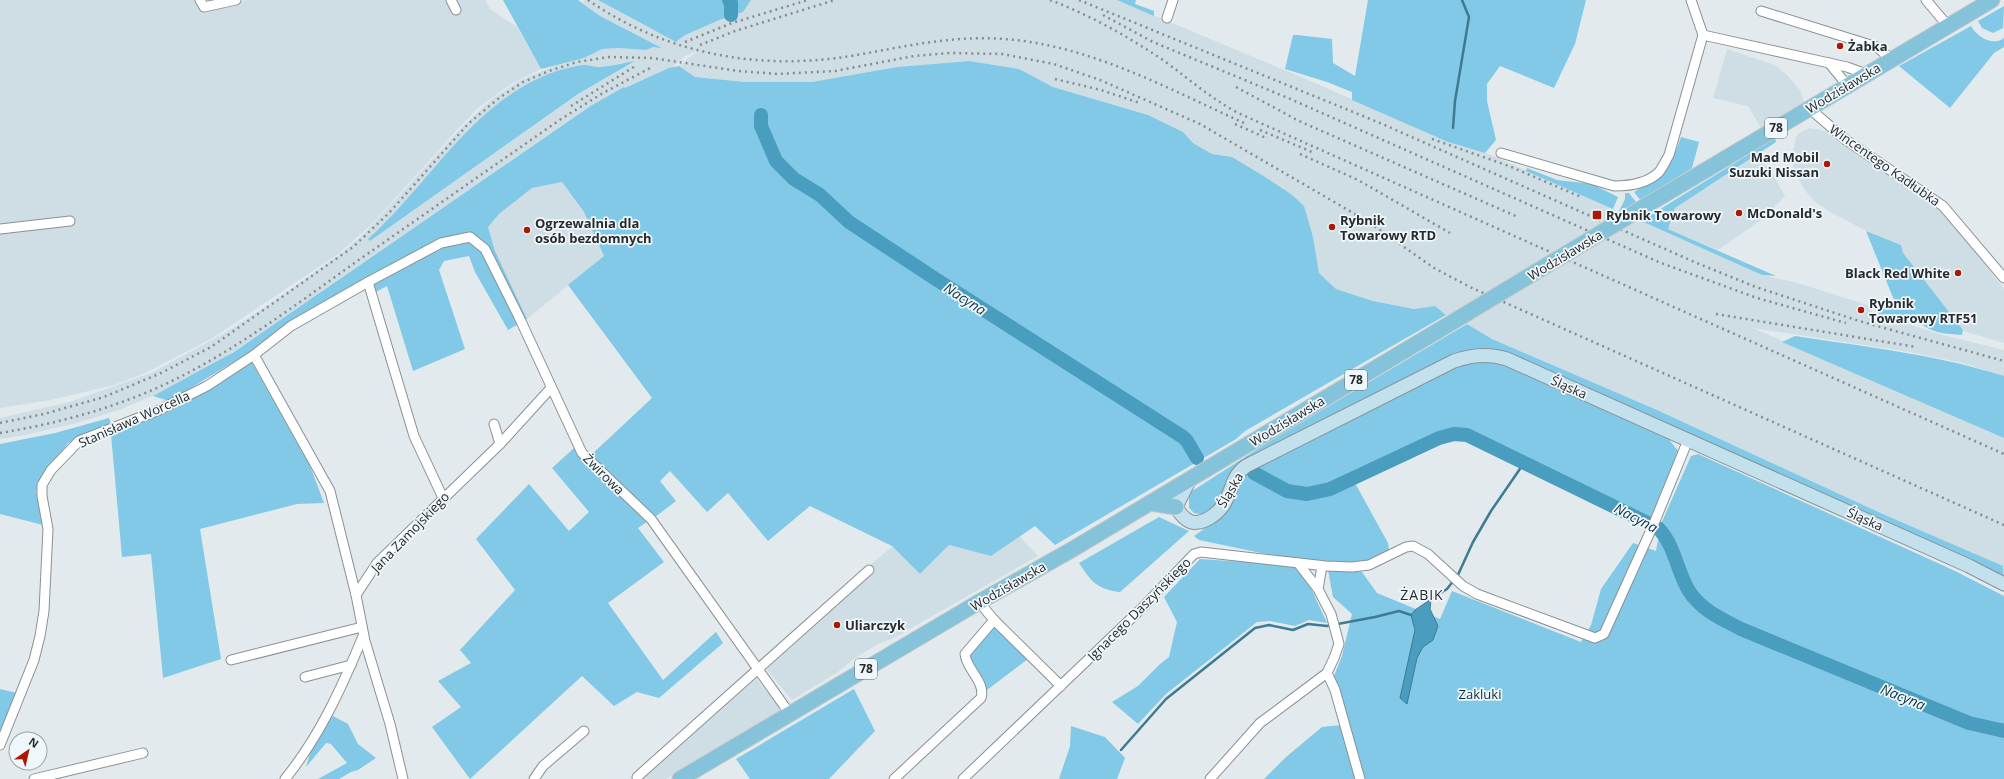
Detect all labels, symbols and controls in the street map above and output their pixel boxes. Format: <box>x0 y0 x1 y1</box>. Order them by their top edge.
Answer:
place label: Żabka <box>1848 37 1888 55</box>
marker: Żabka <box>1835 41 1845 51</box>
street label: Wodzisławska <box>1802 59 1884 117</box>
road number: 78 <box>1765 118 1787 138</box>
street label: Wincentego Kadłubka <box>1826 120 1944 210</box>
place label: Mad Mobil Suzuki Nissan <box>1729 148 1819 181</box>
marker: Mad Mobil Suzuki Nissan <box>1822 159 1832 169</box>
place label: McDonald's <box>1747 204 1822 222</box>
place label: Rybnik Towarowy <box>1606 206 1722 224</box>
marker: McDonald's <box>1734 208 1744 218</box>
marker: Rybnik Towarowy <box>1591 209 1603 221</box>
place label: Rybnik Towarowy RTD <box>1340 211 1436 244</box>
place label: Ogrzewalnia dla osób bezdomnych <box>535 214 652 247</box>
marker: Rybnik Towarowy RTD <box>1327 222 1337 232</box>
marker: Ogrzewalnia dla osób bezdomnych <box>522 225 532 235</box>
street label: Wodzisławska <box>1524 226 1606 284</box>
place label: Black Red White <box>1845 264 1950 282</box>
marker: Black Red White <box>1953 268 1963 278</box>
water label: Nacyna <box>941 278 990 319</box>
place label: Rybnik Towarowy RTF51 <box>1869 294 1978 327</box>
marker: Rybnik Towarowy RTF51 <box>1856 305 1866 315</box>
road number: 78 <box>1345 370 1367 390</box>
street label: Śląska <box>1548 371 1590 403</box>
street label: Stanisława Worcella <box>75 386 193 452</box>
street label: Wodzisławska <box>1246 392 1328 450</box>
street label: Żwirowa <box>580 450 628 498</box>
street label: Śląska <box>1213 469 1247 511</box>
street label: Jana Zamojskiego <box>365 488 453 578</box>
water label: Nacyna <box>1611 498 1661 537</box>
street label: Śląska <box>1844 503 1886 535</box>
street label: Ignacego Daszyńskiego <box>1083 553 1195 665</box>
street label: Wodzisławska <box>967 557 1049 615</box>
district label: ŻABIK <box>1400 585 1444 604</box>
place label: Uliarczyk <box>845 616 906 634</box>
marker: Uliarczyk <box>832 620 842 630</box>
road number: 78 <box>855 659 877 679</box>
water label: Nacyna <box>1878 679 1928 714</box>
park label: Zakluki <box>1459 685 1501 703</box>
north arrow <box>8 731 48 771</box>
text: N <box>26 734 42 751</box>

